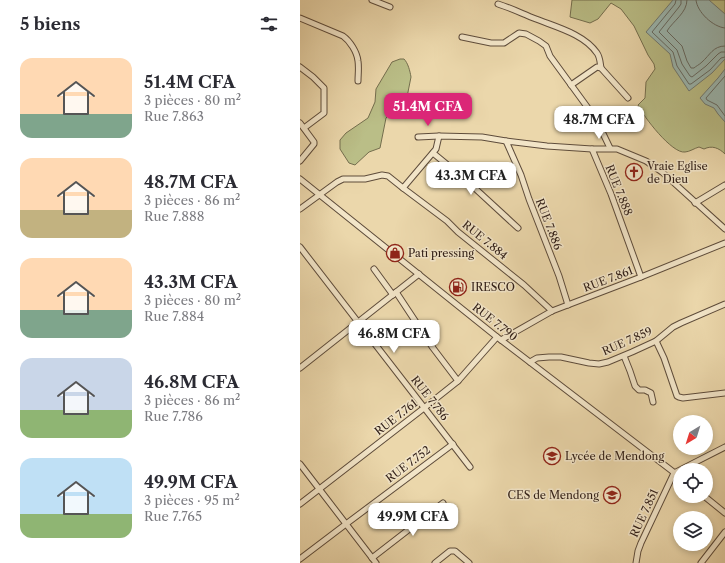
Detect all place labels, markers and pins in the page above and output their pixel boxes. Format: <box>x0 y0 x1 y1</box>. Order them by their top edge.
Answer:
pin: 51.4M CFA <box>382 93 474 127</box>
pin: 48.7M CFA <box>553 106 645 140</box>
place label: Vraie Eglise de Dieu <box>646 159 708 186</box>
pin: 43.3M CFA <box>425 162 517 196</box>
church icon: Vraie Eglise de Dieu <box>624 162 644 182</box>
shop icon: Pati pressing <box>385 243 405 263</box>
place label: Pati pressing <box>408 246 474 260</box>
fuel station icon: IRESCO <box>448 277 468 297</box>
place label: IRESCO <box>471 280 515 294</box>
pin: 46.8M CFA <box>348 320 440 354</box>
school or university icon: Lycée de Mendong <box>542 446 562 466</box>
place label: Lycée de Mendong <box>565 449 665 463</box>
school or university icon: CES de Mendong <box>602 485 622 505</box>
place label: CES de Mendong <box>508 488 599 502</box>
pin: 49.9M CFA <box>367 503 459 537</box>

